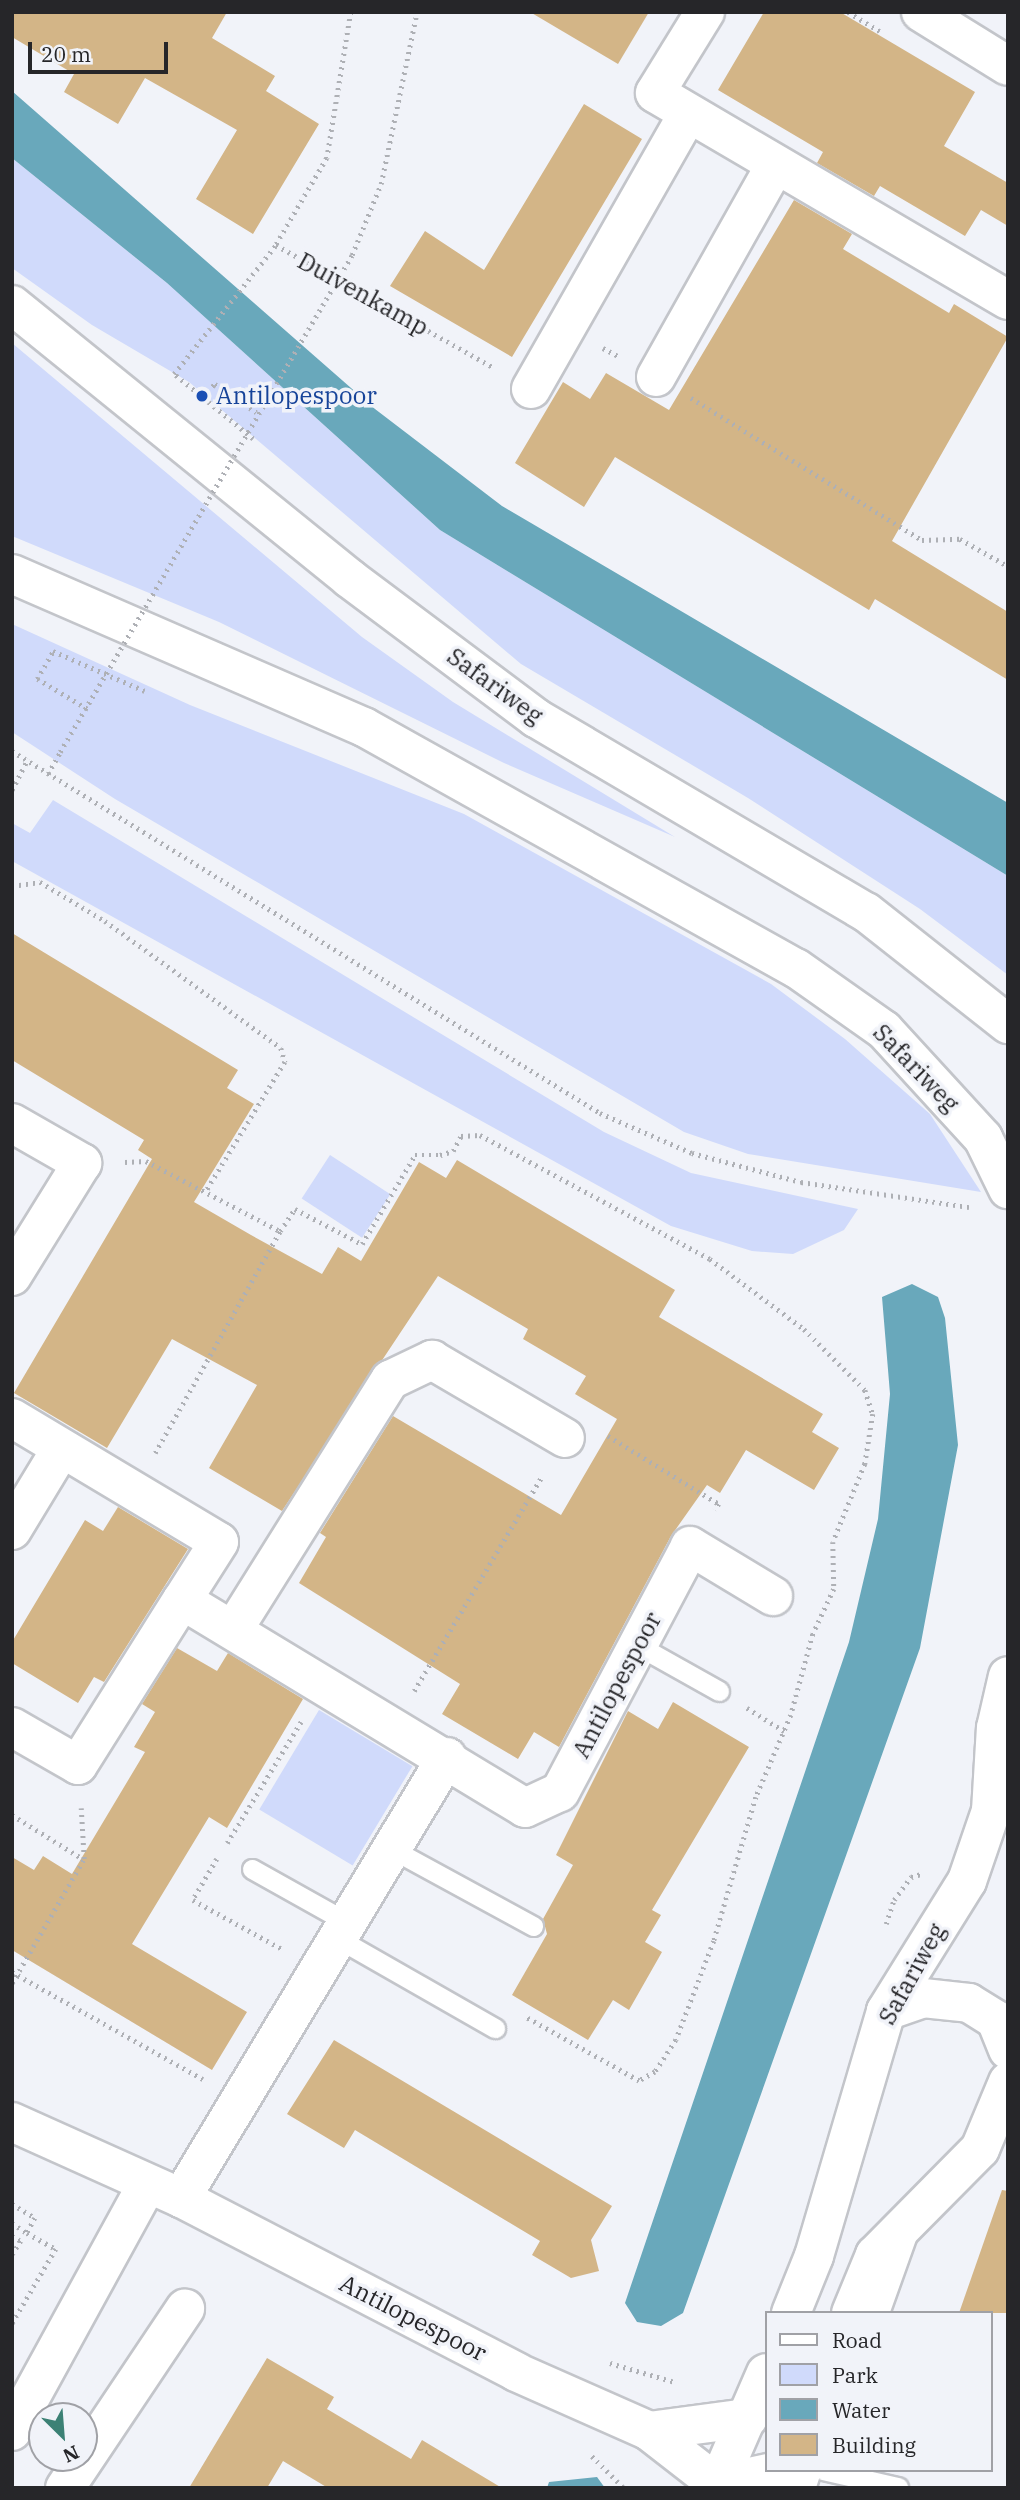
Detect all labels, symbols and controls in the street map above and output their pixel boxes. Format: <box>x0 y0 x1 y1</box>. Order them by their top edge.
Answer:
scale bar <box>32 28 172 72</box>
text: 20 m <box>41 40 91 68</box>
street label: Duivenkamp <box>293 246 433 342</box>
place label: Antilopespoor <box>216 382 377 410</box>
marker: Antilopespoor <box>194 388 210 404</box>
street label: Safariweg <box>442 642 548 730</box>
street label: Safariweg <box>867 1018 965 1118</box>
street label: Antilopespoor <box>566 1607 668 1763</box>
street label: Safariweg <box>872 1918 952 2030</box>
street label: Antilopespoor <box>335 2269 491 2367</box>
legend <box>764 2311 992 2472</box>
text: Road <box>832 2326 882 2354</box>
text: Park <box>832 2361 878 2389</box>
text: Water <box>832 2396 890 2424</box>
north arrow <box>28 2402 98 2472</box>
text: Building <box>832 2431 916 2459</box>
text: N <box>59 2440 83 2468</box>

